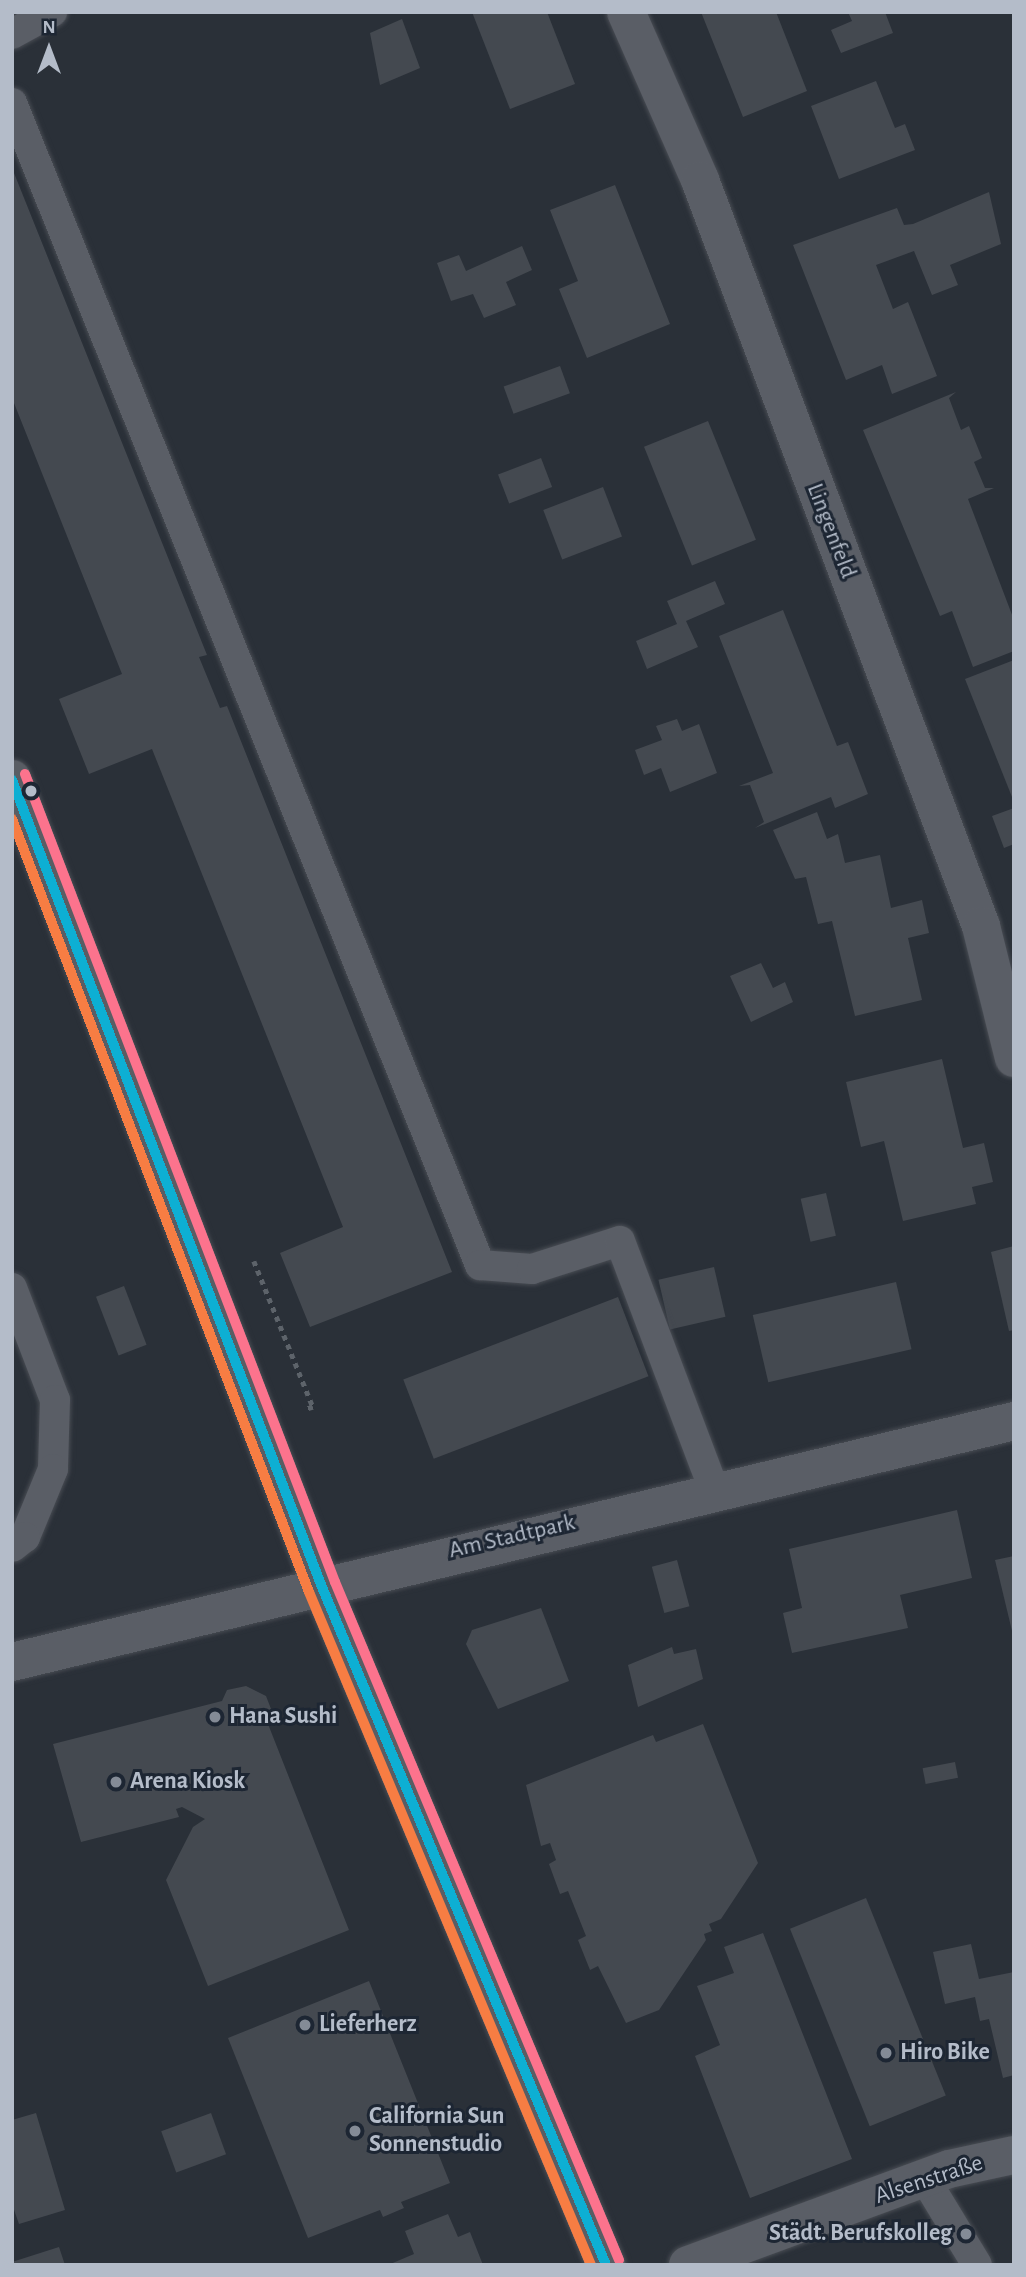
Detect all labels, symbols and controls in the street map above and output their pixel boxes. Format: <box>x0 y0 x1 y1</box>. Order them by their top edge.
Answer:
north arrow <box>14 14 84 84</box>
text: N <box>42 18 56 37</box>
street label: Lingenfeld <box>800 479 862 583</box>
unlabelled marker <box>24 784 38 798</box>
street label: Am Stadtpark <box>446 1508 578 1566</box>
place label: Hana Sushi <box>229 1703 337 1731</box>
marker: Hana Sushi <box>207 1709 223 1725</box>
place label: Arena Kiosk <box>130 1768 245 1796</box>
marker: Arena Kiosk <box>108 1774 124 1790</box>
place label: Lieferherz <box>319 2011 417 2039</box>
marker: Lieferherz <box>297 2017 313 2033</box>
place label: Hiro Bike <box>900 2039 990 2067</box>
marker: Hiro Bike <box>878 2045 894 2061</box>
place label: California Sun Sonnenstudio <box>369 2103 504 2159</box>
marker: California Sun Sonnenstudio <box>347 2123 363 2139</box>
street label: Alsenstraße <box>871 2149 987 2211</box>
place label: Städt. Berufskolleg <box>769 2220 952 2248</box>
marker: Städt. Berufskolleg <box>958 2226 974 2242</box>

